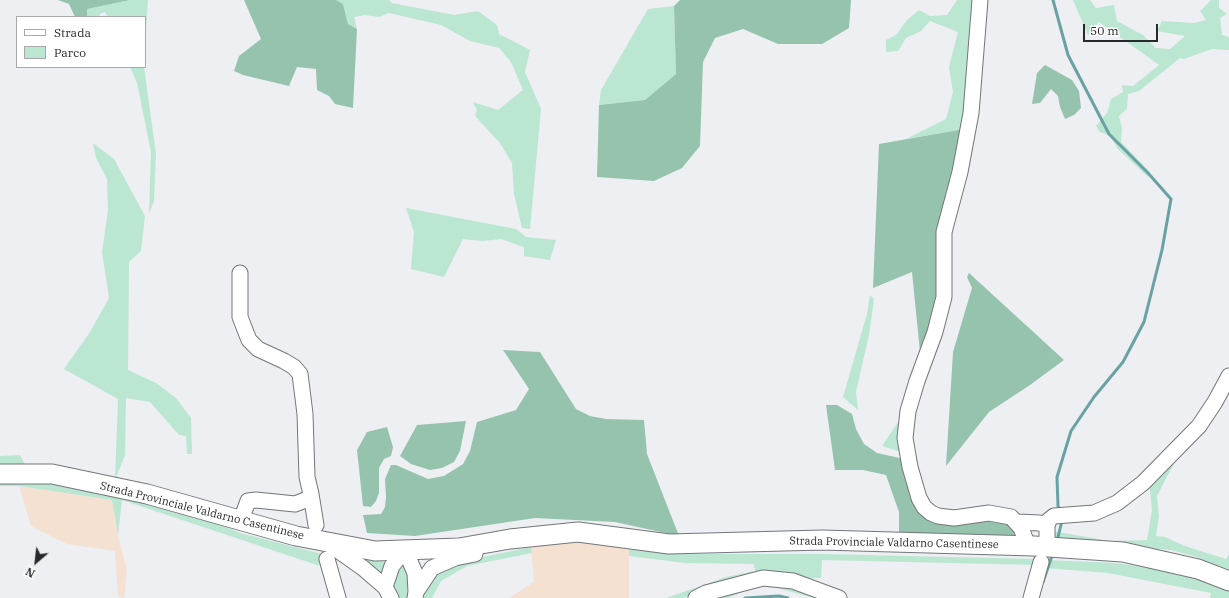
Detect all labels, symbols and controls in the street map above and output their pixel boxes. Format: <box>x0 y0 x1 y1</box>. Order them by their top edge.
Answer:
legend <box>16 16 146 68</box>
scale bar <box>1085 16 1160 42</box>
text: 50 m <box>1090 23 1119 38</box>
text: Strada <box>54 25 91 40</box>
text: Parco <box>54 45 86 60</box>
street label: Strada Provinciale Valdarno Casentinese <box>99 479 305 543</box>
street label: Strada Provinciale Valdarno Casentinese <box>789 535 999 551</box>
north arrow <box>16 542 56 582</box>
text: N <box>23 564 38 581</box>

